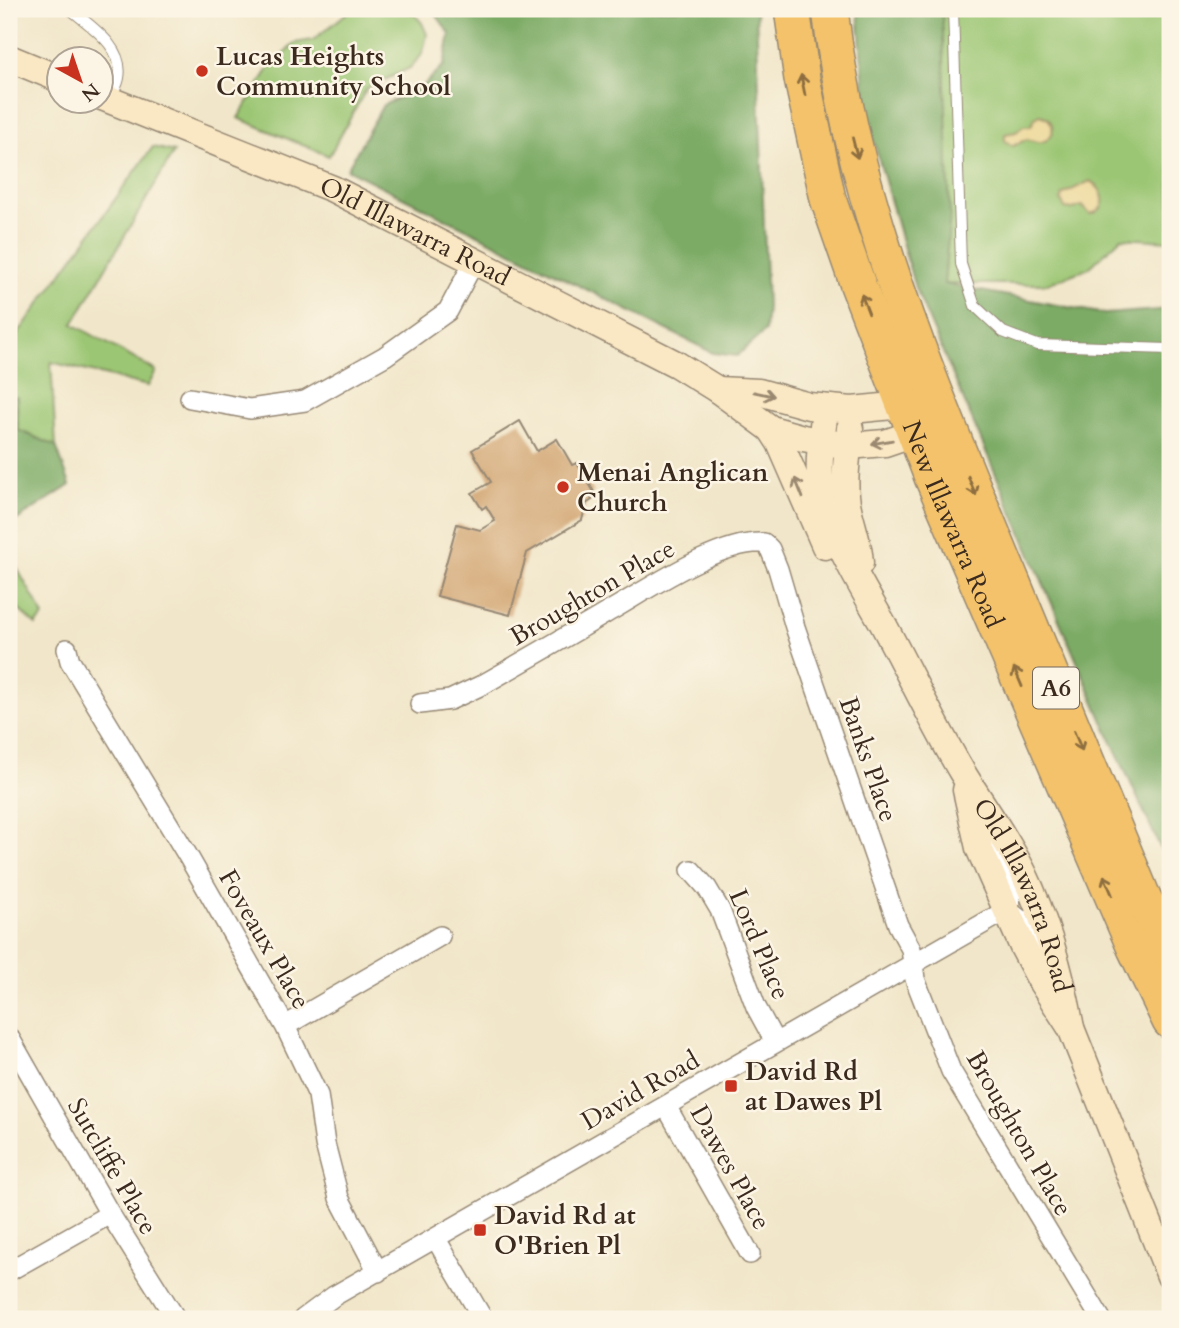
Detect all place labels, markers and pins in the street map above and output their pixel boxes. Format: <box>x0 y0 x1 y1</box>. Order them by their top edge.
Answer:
place label: Lucas Heights Community School <box>216 39 451 104</box>
marker: Lucas Heights Community School <box>194 63 210 79</box>
place label: Menai Anglican Church <box>577 455 769 520</box>
marker: Menai Anglican Church <box>555 479 571 495</box>
place label: David Rd at Dawes Pl <box>745 1054 883 1119</box>
marker: David Rd at Dawes Pl <box>723 1078 739 1094</box>
place label: David Rd at O'Brien Pl <box>494 1198 636 1263</box>
marker: David Rd at O'Brien Pl <box>472 1222 488 1238</box>

